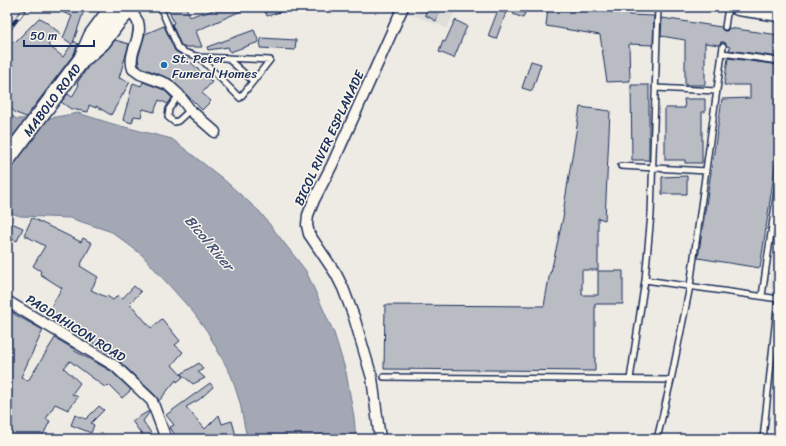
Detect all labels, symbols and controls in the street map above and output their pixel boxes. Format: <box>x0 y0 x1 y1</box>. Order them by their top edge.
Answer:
scale bar <box>24 22 94 48</box>
text: 50 m <box>30 25 57 47</box>
place label: St. Peter Funeral Homes <box>172 47 257 85</box>
street label: MABOLO ROAD <box>17 58 87 141</box>
marker: St. Peter Funeral Homes <box>159 60 169 70</box>
street label: BICOL RIVER ESPLANADE <box>287 66 371 210</box>
water label: Bicol River <box>178 210 242 279</box>
street label: PAGDAHICON ROAD <box>21 288 131 368</box>

